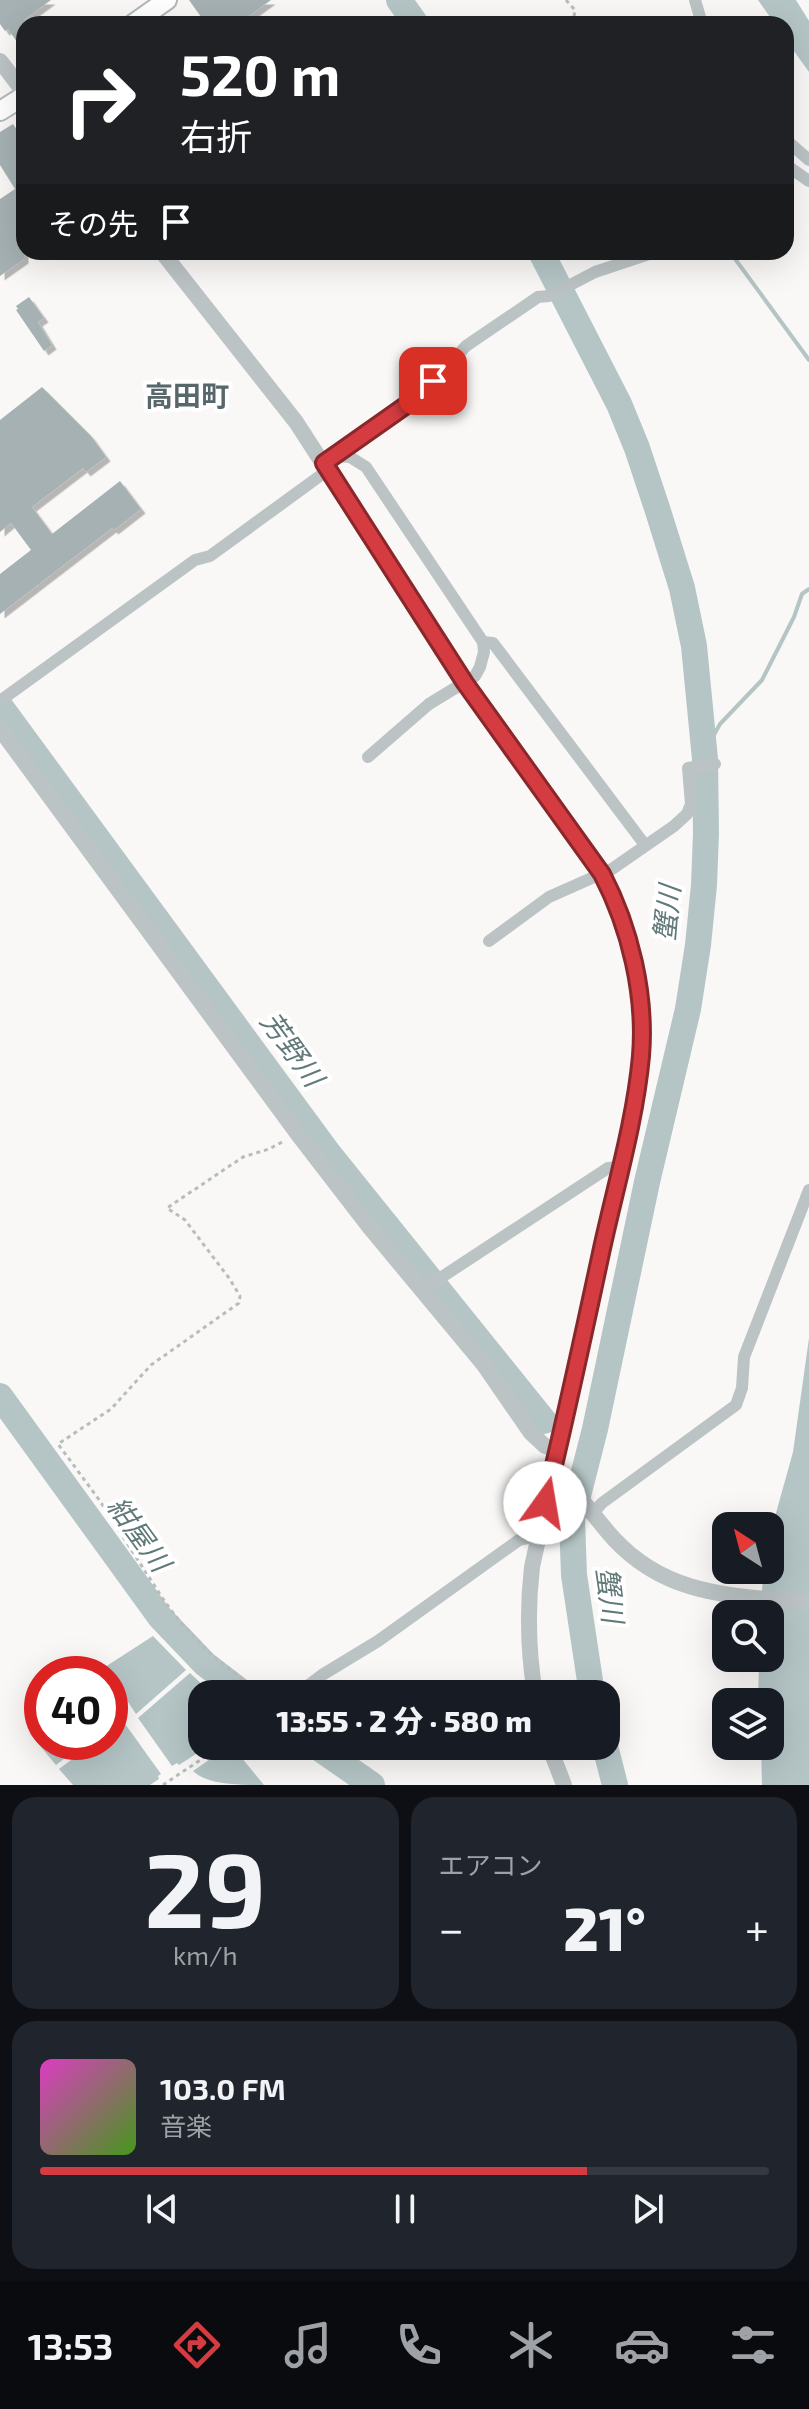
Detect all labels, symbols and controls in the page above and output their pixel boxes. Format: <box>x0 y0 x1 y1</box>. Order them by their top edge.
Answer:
text: 520 m <box>180 40 340 107</box>
icon: right <box>48 48 152 152</box>
text: 右折 <box>180 114 252 157</box>
icon: arrive <box>154 200 198 244</box>
text: その先 <box>48 205 138 241</box>
pin <box>399 347 467 415</box>
icon: arrive <box>411 359 455 403</box>
district label: 高田町 <box>145 378 229 412</box>
water label: 蟹川 <box>646 880 686 943</box>
water label: 芳野川 <box>254 1004 333 1095</box>
position arrow <box>503 1461 587 1545</box>
water label: 紺屋川 <box>101 1489 180 1580</box>
north arrow <box>712 1512 784 1584</box>
map controls <box>712 1512 784 1760</box>
water label: 蟹川 <box>591 1565 632 1628</box>
button: search <box>712 1600 784 1672</box>
speed limit sign: 40 <box>24 1656 128 1760</box>
button: layers <box>712 1688 784 1760</box>
text: 13:55 · 2 分 · 580 m <box>276 1702 532 1738</box>
text: 29 <box>144 1824 266 1949</box>
text: エアコン <box>439 1849 543 1880</box>
text: 21° <box>563 1891 646 1963</box>
text: − <box>439 1901 464 1954</box>
text: + <box>745 1901 769 1954</box>
text: km/h <box>173 1939 238 1970</box>
text: 103.0 FM <box>160 2070 286 2106</box>
text: 音楽 <box>160 2110 212 2141</box>
icon: previous <box>140 2187 184 2231</box>
icon: pause <box>383 2187 427 2231</box>
icon: next <box>626 2187 670 2231</box>
icon: directions <box>169 2317 225 2373</box>
icon: music <box>280 2317 336 2373</box>
icon: phone <box>391 2317 447 2373</box>
icon: climate <box>503 2317 559 2373</box>
icon: car <box>614 2317 670 2373</box>
icon: filters <box>725 2317 781 2373</box>
text: 13:53 <box>28 2324 113 2367</box>

